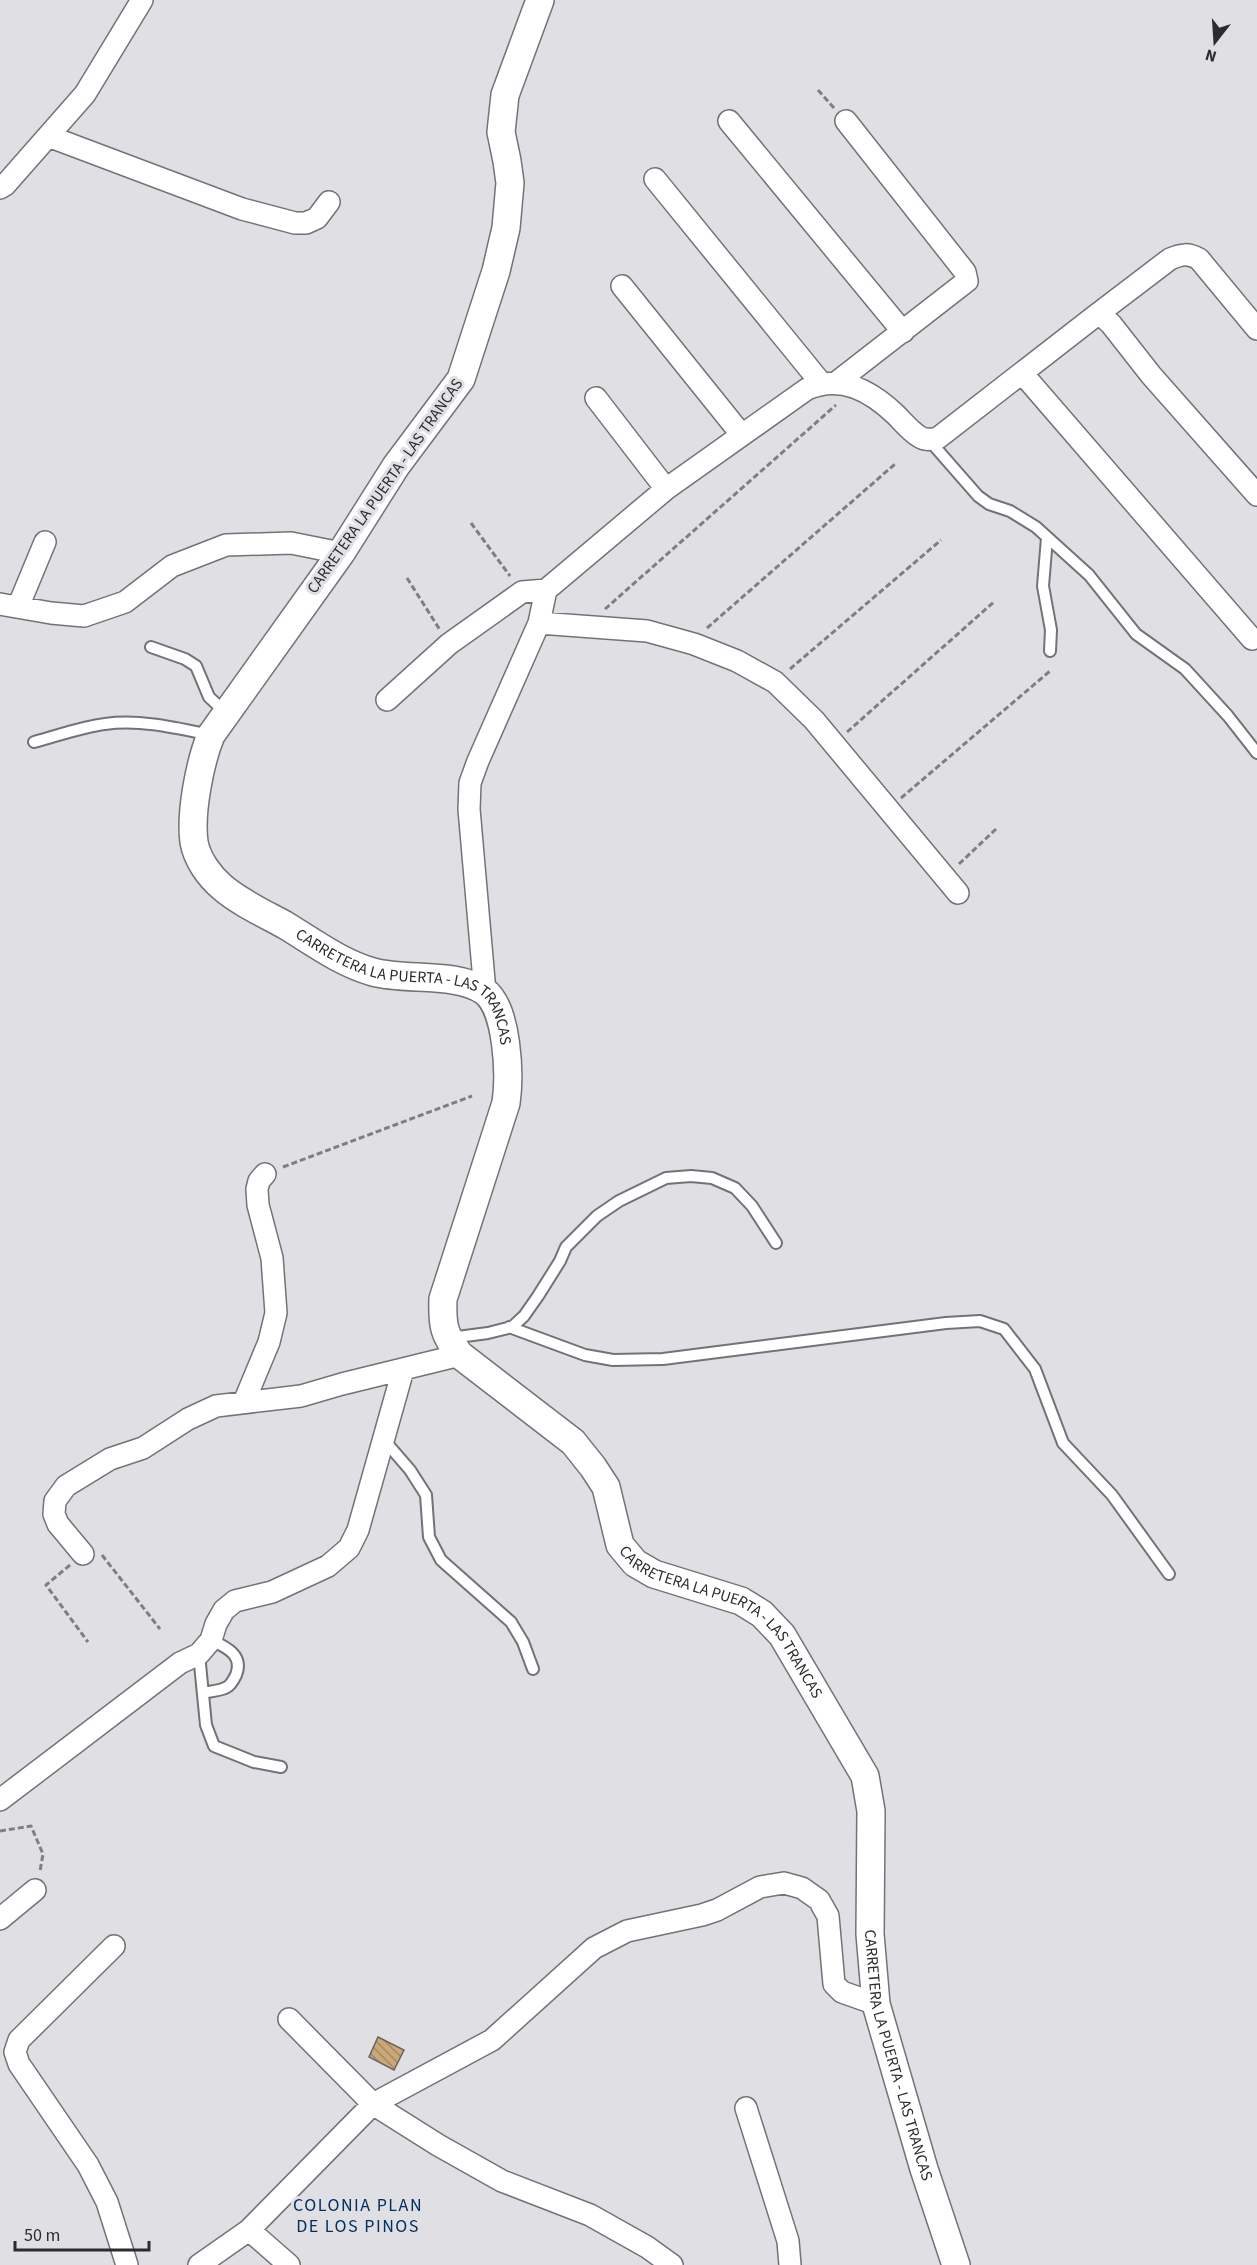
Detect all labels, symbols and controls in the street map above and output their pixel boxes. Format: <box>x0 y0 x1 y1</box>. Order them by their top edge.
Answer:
north arrow <box>1185 12 1245 72</box>
text: N <box>1203 43 1219 67</box>
street label: CARRETERA LA PUERTA - LAS TRANCAS <box>302 374 468 598</box>
street label: CARRETERA LA PUERTA - LAS TRANCAS <box>291 923 517 1046</box>
street label: CARRETERA LA PUERTA - LAS TRANCAS <box>614 1541 828 1703</box>
street label: CARRETERA LA PUERTA - LAS TRANCAS <box>859 1929 938 2184</box>
district label: COLONIA PLAN DE LOS PINOS <box>293 2193 423 2239</box>
scale bar <box>15 2214 148 2252</box>
text: 50 m <box>24 2223 60 2248</box>

